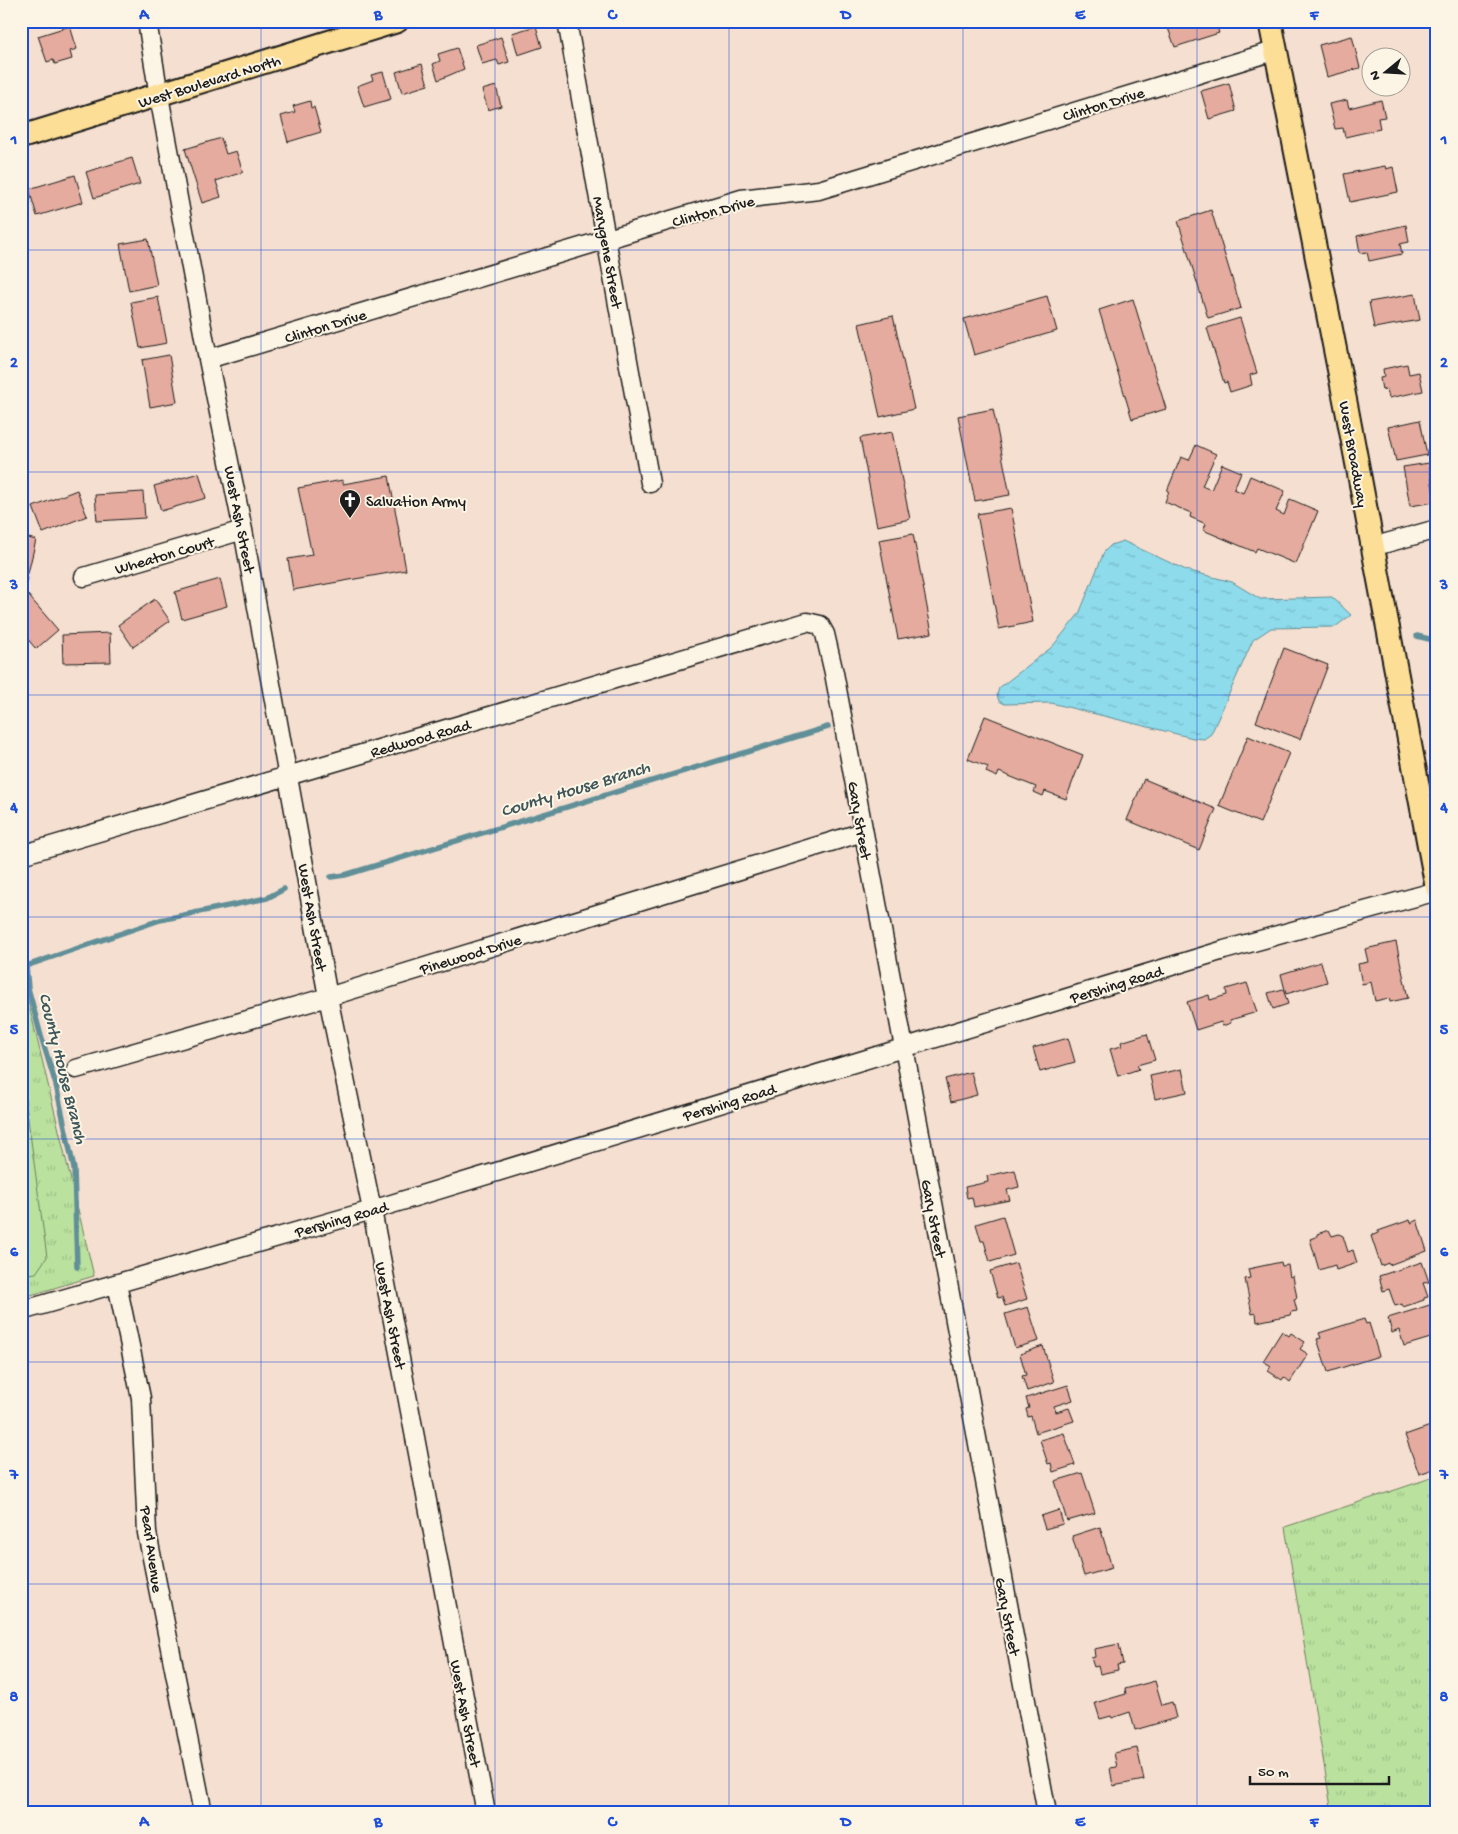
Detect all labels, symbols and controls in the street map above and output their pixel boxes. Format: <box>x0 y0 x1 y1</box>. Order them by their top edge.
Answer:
text: A <box>138 7 150 26</box>
text: B <box>373 7 383 26</box>
text: C <box>607 7 618 26</box>
text: D <box>839 7 852 26</box>
text: E <box>1075 7 1086 26</box>
text: F <box>1309 7 1320 26</box>
north arrow <box>1360 48 1410 98</box>
street label: West Boulevard North <box>136 52 284 114</box>
text: N <box>1367 68 1386 82</box>
street label: Clinton Drive <box>1061 85 1148 128</box>
text: 1 <box>10 132 17 151</box>
text: 1 <box>1440 132 1447 151</box>
street label: Clinton Drive <box>671 193 758 233</box>
street label: Marygene Street <box>586 195 625 311</box>
street label: Clinton Drive <box>283 307 370 350</box>
text: 2 <box>10 355 18 374</box>
text: 2 <box>1440 355 1448 374</box>
street label: West Broadway <box>1333 400 1370 509</box>
street label: West Ash Street <box>218 465 258 576</box>
church icon: Salvation Army <box>338 488 362 519</box>
place label: Salvation Army <box>366 494 466 513</box>
street label: Wheaton Court <box>113 534 218 581</box>
text: 3 <box>9 577 18 596</box>
text: 3 <box>1439 577 1448 596</box>
street label: Redwood Road <box>369 717 475 764</box>
water label: County House Branch <box>499 758 653 823</box>
street label: Gary Street <box>841 780 874 863</box>
text: 4 <box>9 800 18 819</box>
text: 4 <box>1439 800 1448 819</box>
street label: West Ash Street <box>292 863 330 974</box>
street label: Pinewood Drive <box>417 932 525 981</box>
street label: Pershing Road <box>1067 963 1167 1010</box>
water label: County House Branch <box>33 991 91 1147</box>
text: 5 <box>10 1022 19 1041</box>
text: 5 <box>1440 1022 1449 1041</box>
street label: Pershing Road <box>680 1081 780 1128</box>
street label: Gary Street <box>915 1178 949 1261</box>
street label: Pershing Road <box>292 1199 392 1244</box>
text: 6 <box>10 1244 19 1263</box>
text: 6 <box>1440 1244 1449 1263</box>
street label: West Ash Street <box>369 1261 409 1372</box>
text: 7 <box>9 1467 19 1486</box>
text: 7 <box>1439 1467 1449 1486</box>
street label: Pearl Avenue <box>134 1504 165 1595</box>
street label: Gary Street <box>989 1576 1023 1659</box>
street label: West Ash Street <box>444 1659 484 1770</box>
text: 8 <box>10 1689 19 1708</box>
text: 8 <box>1440 1689 1449 1708</box>
scale bar <box>1250 1754 1389 1786</box>
text: 50 m <box>1258 1764 1289 1782</box>
text: A <box>138 1814 150 1833</box>
text: B <box>373 1814 383 1833</box>
text: C <box>607 1814 618 1833</box>
text: D <box>839 1814 852 1833</box>
text: E <box>1075 1814 1086 1833</box>
text: F <box>1309 1814 1320 1833</box>

